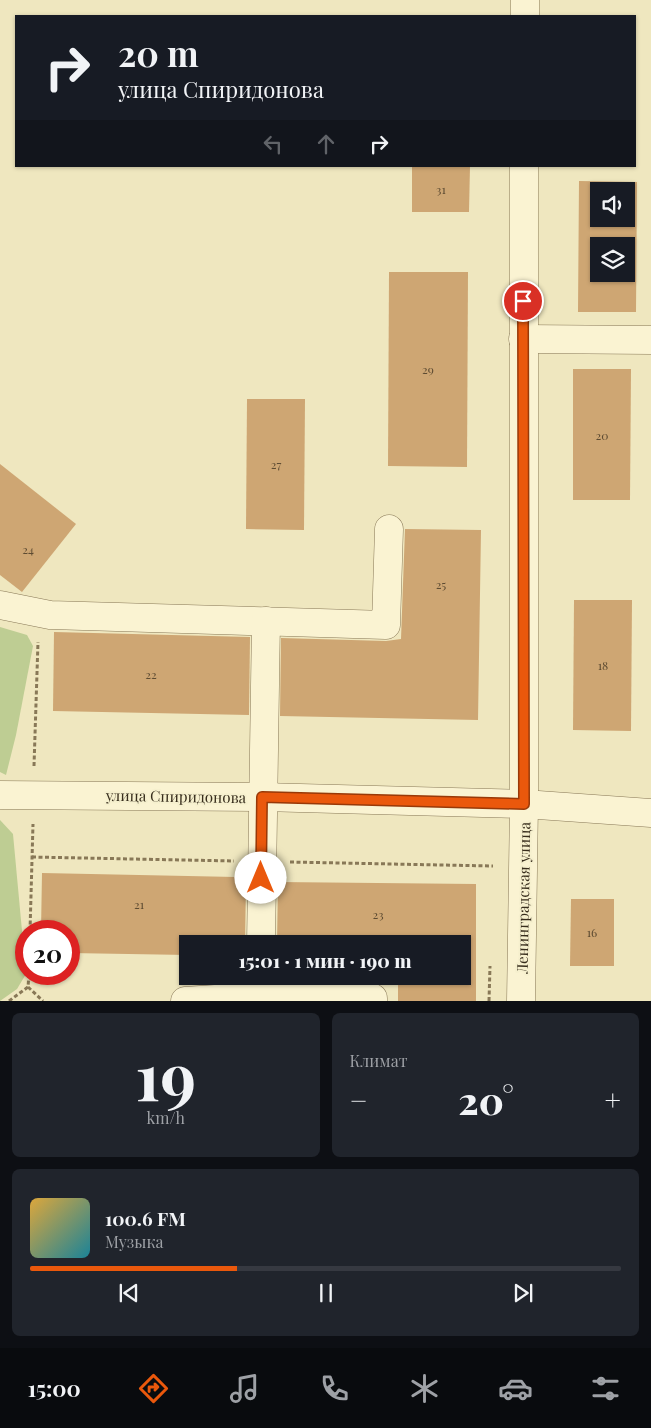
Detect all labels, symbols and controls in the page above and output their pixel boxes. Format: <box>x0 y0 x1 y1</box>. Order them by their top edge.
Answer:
text: 20 m <box>118 29 199 76</box>
icon: right <box>35 35 100 100</box>
text: улица Спиридонова <box>118 74 324 104</box>
icon: left <box>259 130 287 158</box>
icon: ahead <box>312 130 340 158</box>
icon: right <box>365 130 393 158</box>
house number: 31 <box>436 181 446 197</box>
map controls <box>590 182 635 282</box>
button: sound <box>590 182 635 227</box>
button: layers <box>590 237 635 282</box>
pin <box>502 280 544 322</box>
icon: arrive <box>509 287 537 315</box>
house number: 29 <box>422 361 434 377</box>
house number: 20 <box>596 427 608 443</box>
house number: 27 <box>271 456 281 472</box>
house number: 24 <box>22 541 34 557</box>
house number: 25 <box>436 576 446 592</box>
house number: 18 <box>598 657 608 673</box>
house number: 22 <box>145 666 157 682</box>
street label: улица Спиридонова <box>105 785 247 807</box>
street label: Ленинградская улица <box>512 821 534 975</box>
position arrow <box>234 851 286 903</box>
house number: 21 <box>134 896 145 912</box>
house number: 23 <box>372 906 384 922</box>
speed limit sign: 20 <box>15 920 80 985</box>
house number: 16 <box>587 924 597 940</box>
text: 15:01 · 1 мин · 190 m <box>238 947 412 973</box>
text: 19 <box>135 1031 196 1117</box>
text: Климат <box>350 1050 408 1071</box>
text: 20° <box>458 1074 514 1125</box>
text: − <box>350 1081 368 1118</box>
text: + <box>605 1081 621 1118</box>
text: km/h <box>147 1107 185 1128</box>
text: 100.6 FM <box>105 1205 186 1231</box>
text: Музыка <box>105 1231 164 1252</box>
icon: previous <box>115 1279 143 1307</box>
icon: pause <box>312 1279 340 1307</box>
icon: next <box>509 1279 537 1307</box>
icon: directions <box>136 1371 171 1406</box>
icon: music <box>227 1371 262 1406</box>
icon: phone <box>317 1371 352 1406</box>
icon: climate <box>407 1371 442 1406</box>
icon: car <box>498 1371 533 1406</box>
icon: filters <box>588 1371 623 1406</box>
text: 15:00 <box>28 1373 81 1403</box>

